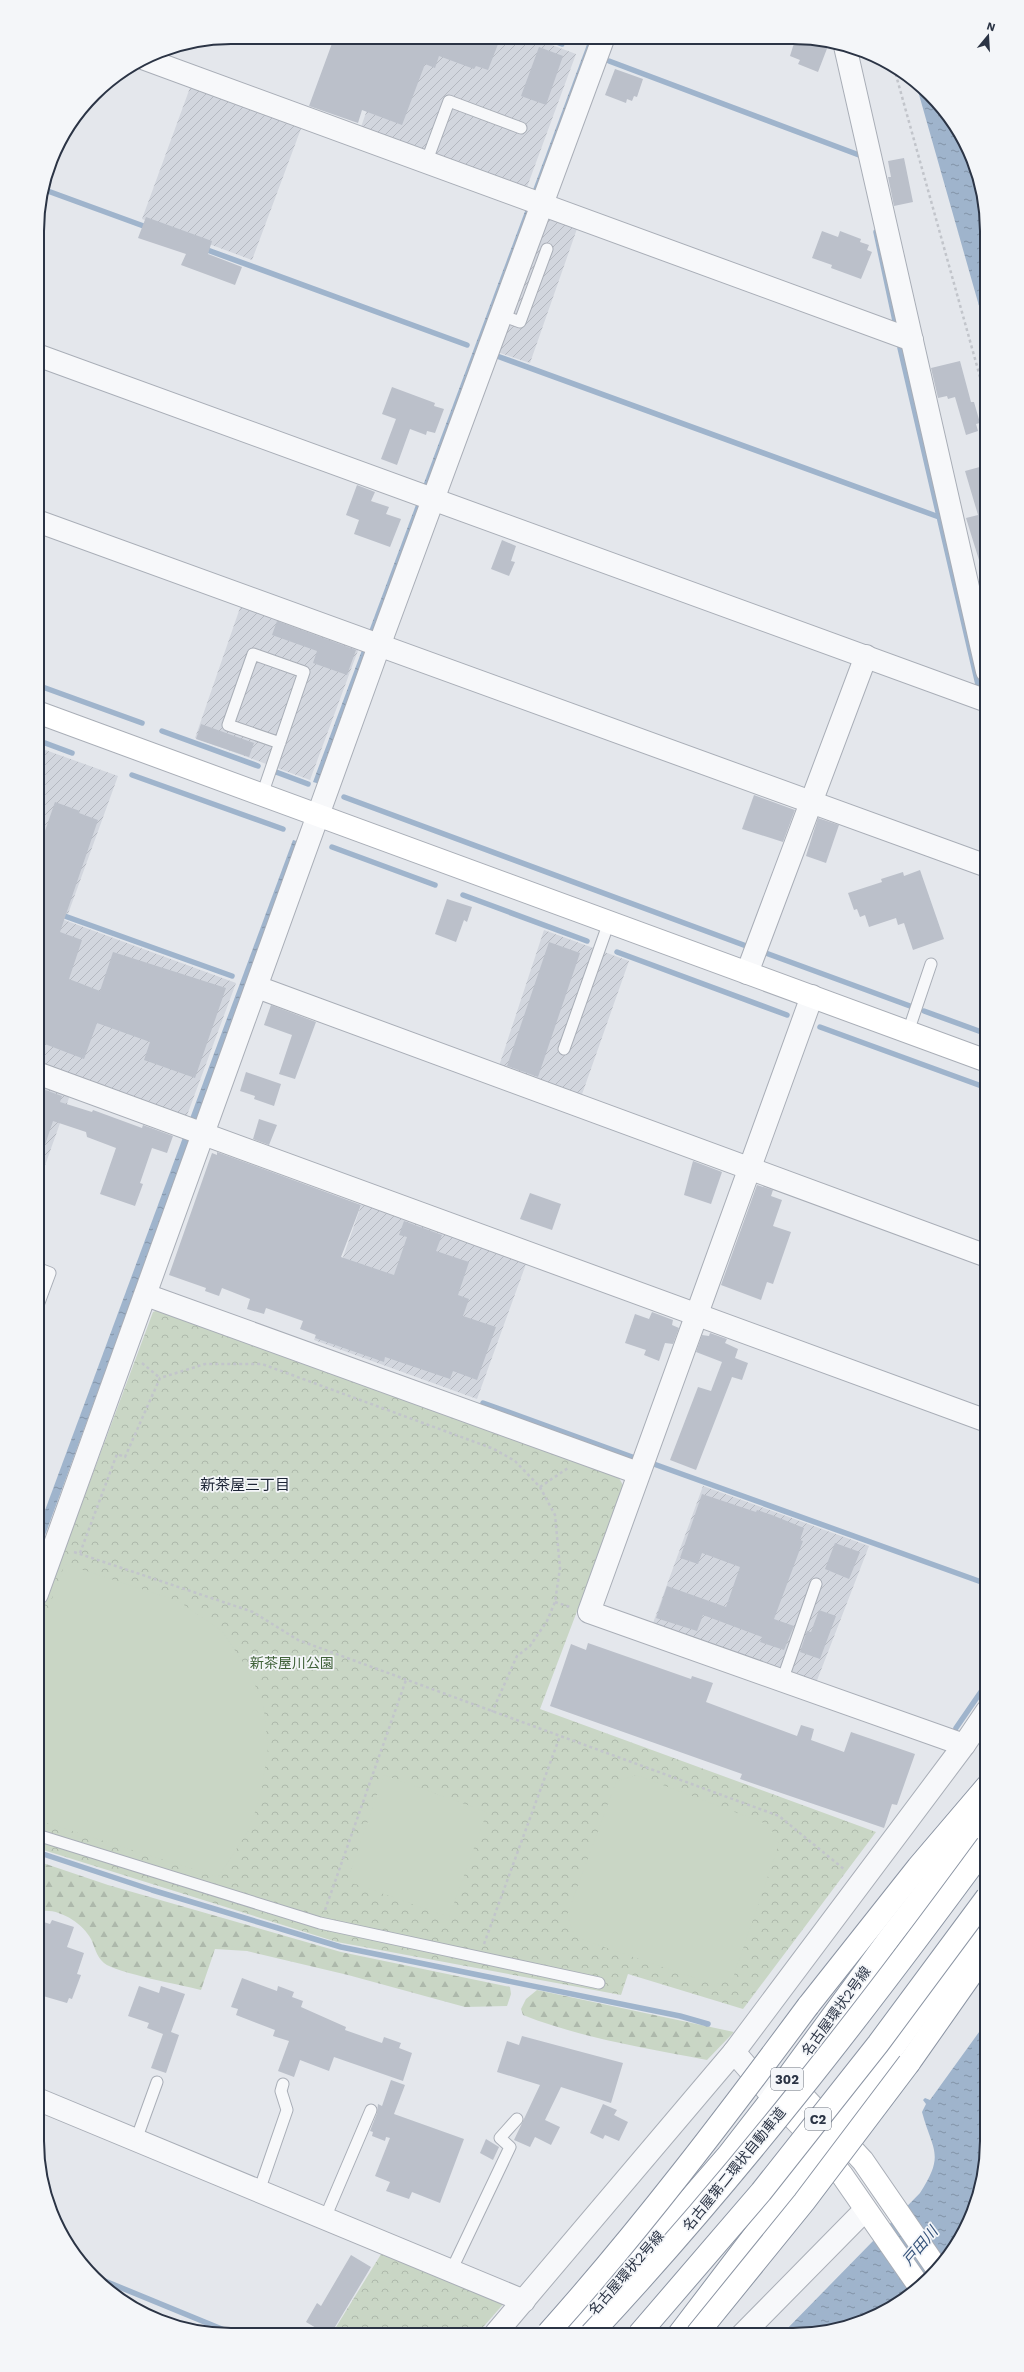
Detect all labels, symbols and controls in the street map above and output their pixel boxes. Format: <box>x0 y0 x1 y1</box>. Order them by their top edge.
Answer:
north arrow <box>968 16 1008 56</box>
text: N <box>985 20 997 34</box>
district label: 新茶屋三丁目 <box>200 1476 290 1494</box>
park label: 新茶屋川公園 <box>250 1655 334 1671</box>
street label: 名古屋環状2号線 <box>798 1963 874 2059</box>
road number: 302 <box>771 2068 803 2090</box>
street label: 名古屋第二環状自動車道 <box>679 2104 789 2234</box>
road number: C2 <box>805 2108 831 2130</box>
water label: 戸田川 <box>899 2221 943 2269</box>
street label: 名古屋環状2号線 <box>585 2228 667 2318</box>

